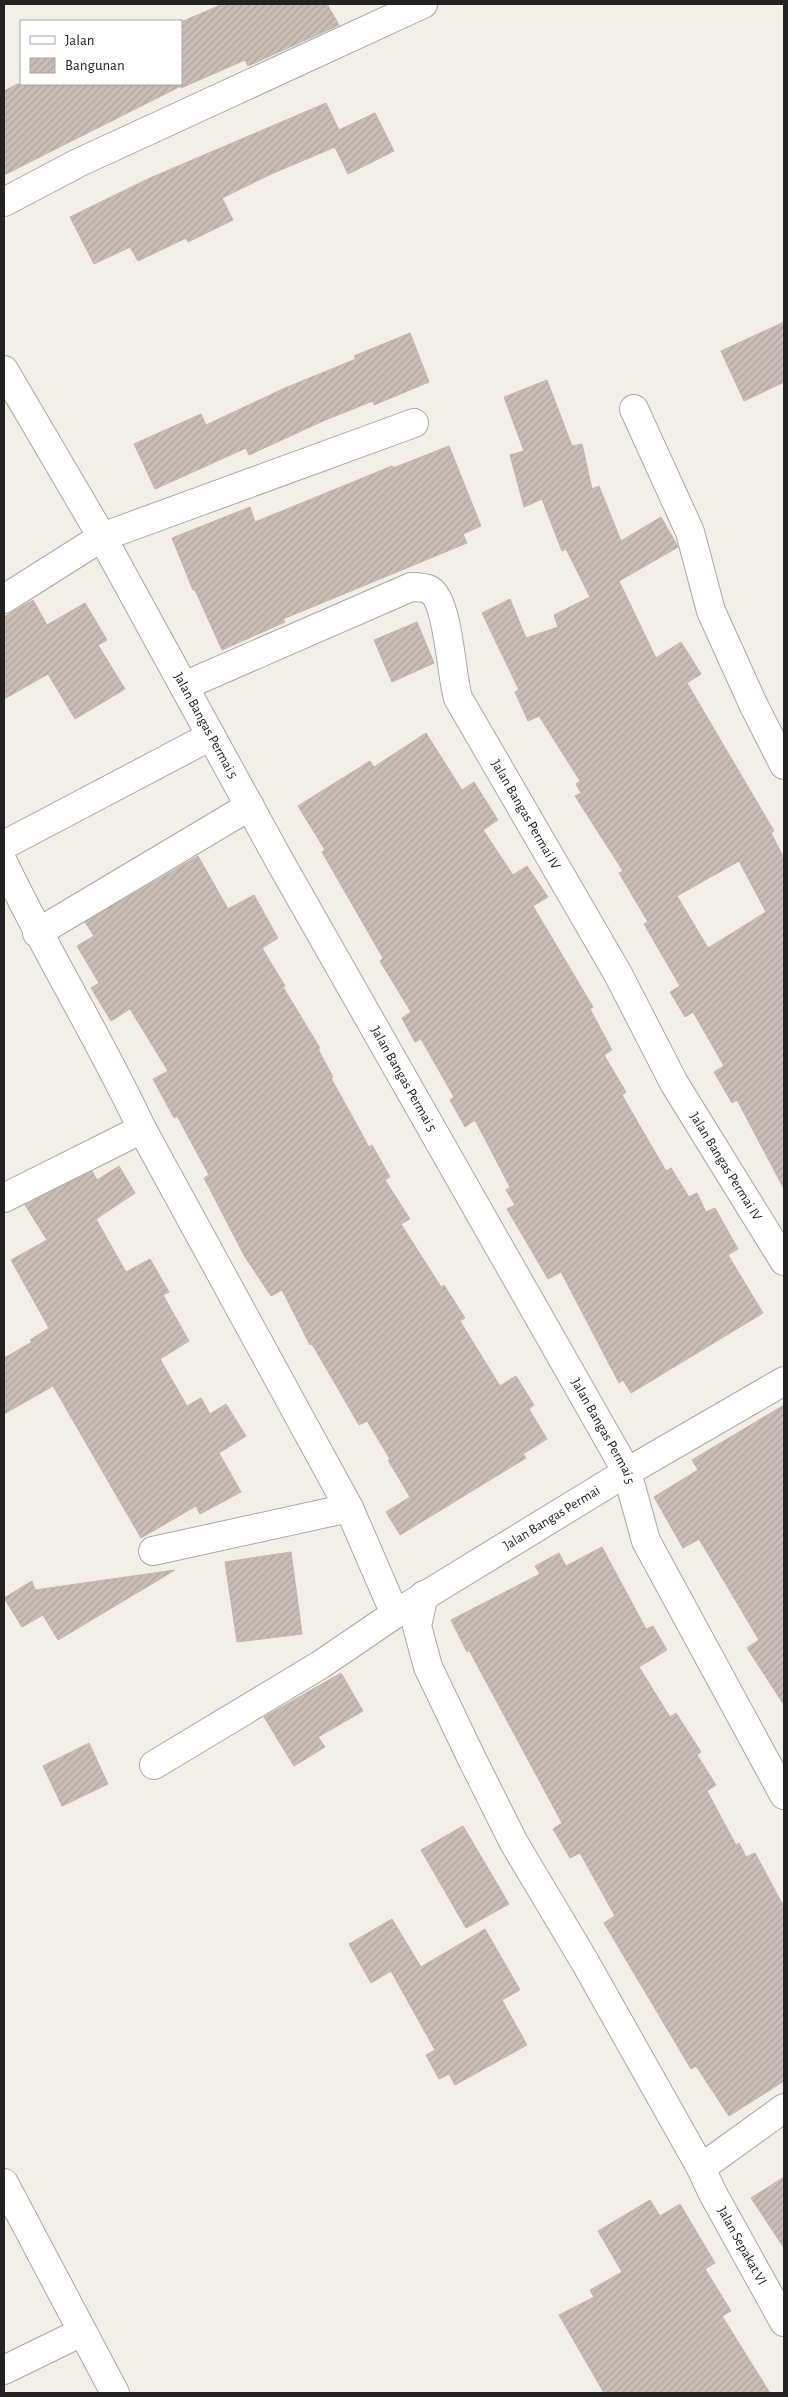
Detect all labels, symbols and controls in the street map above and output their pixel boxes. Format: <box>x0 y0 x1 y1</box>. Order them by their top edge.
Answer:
legend <box>20 20 182 85</box>
text: Jalan <box>65 33 95 48</box>
text: Bangunan <box>65 58 125 73</box>
street label: Jalan Bangas Permai 5 <box>171 671 240 781</box>
street label: Jalan Bangas Permai IV <box>488 757 563 872</box>
street label: Jalan Bangas Permai 5 <box>368 1024 439 1134</box>
street label: Jalan Bangas Permai IV <box>687 1110 764 1223</box>
street label: Jalan Bangas Permai 5 <box>568 1376 637 1486</box>
street label: Jalan Bangas Permai <box>501 1483 602 1553</box>
street label: Jalan Sepakat VI <box>715 2204 769 2287</box>

